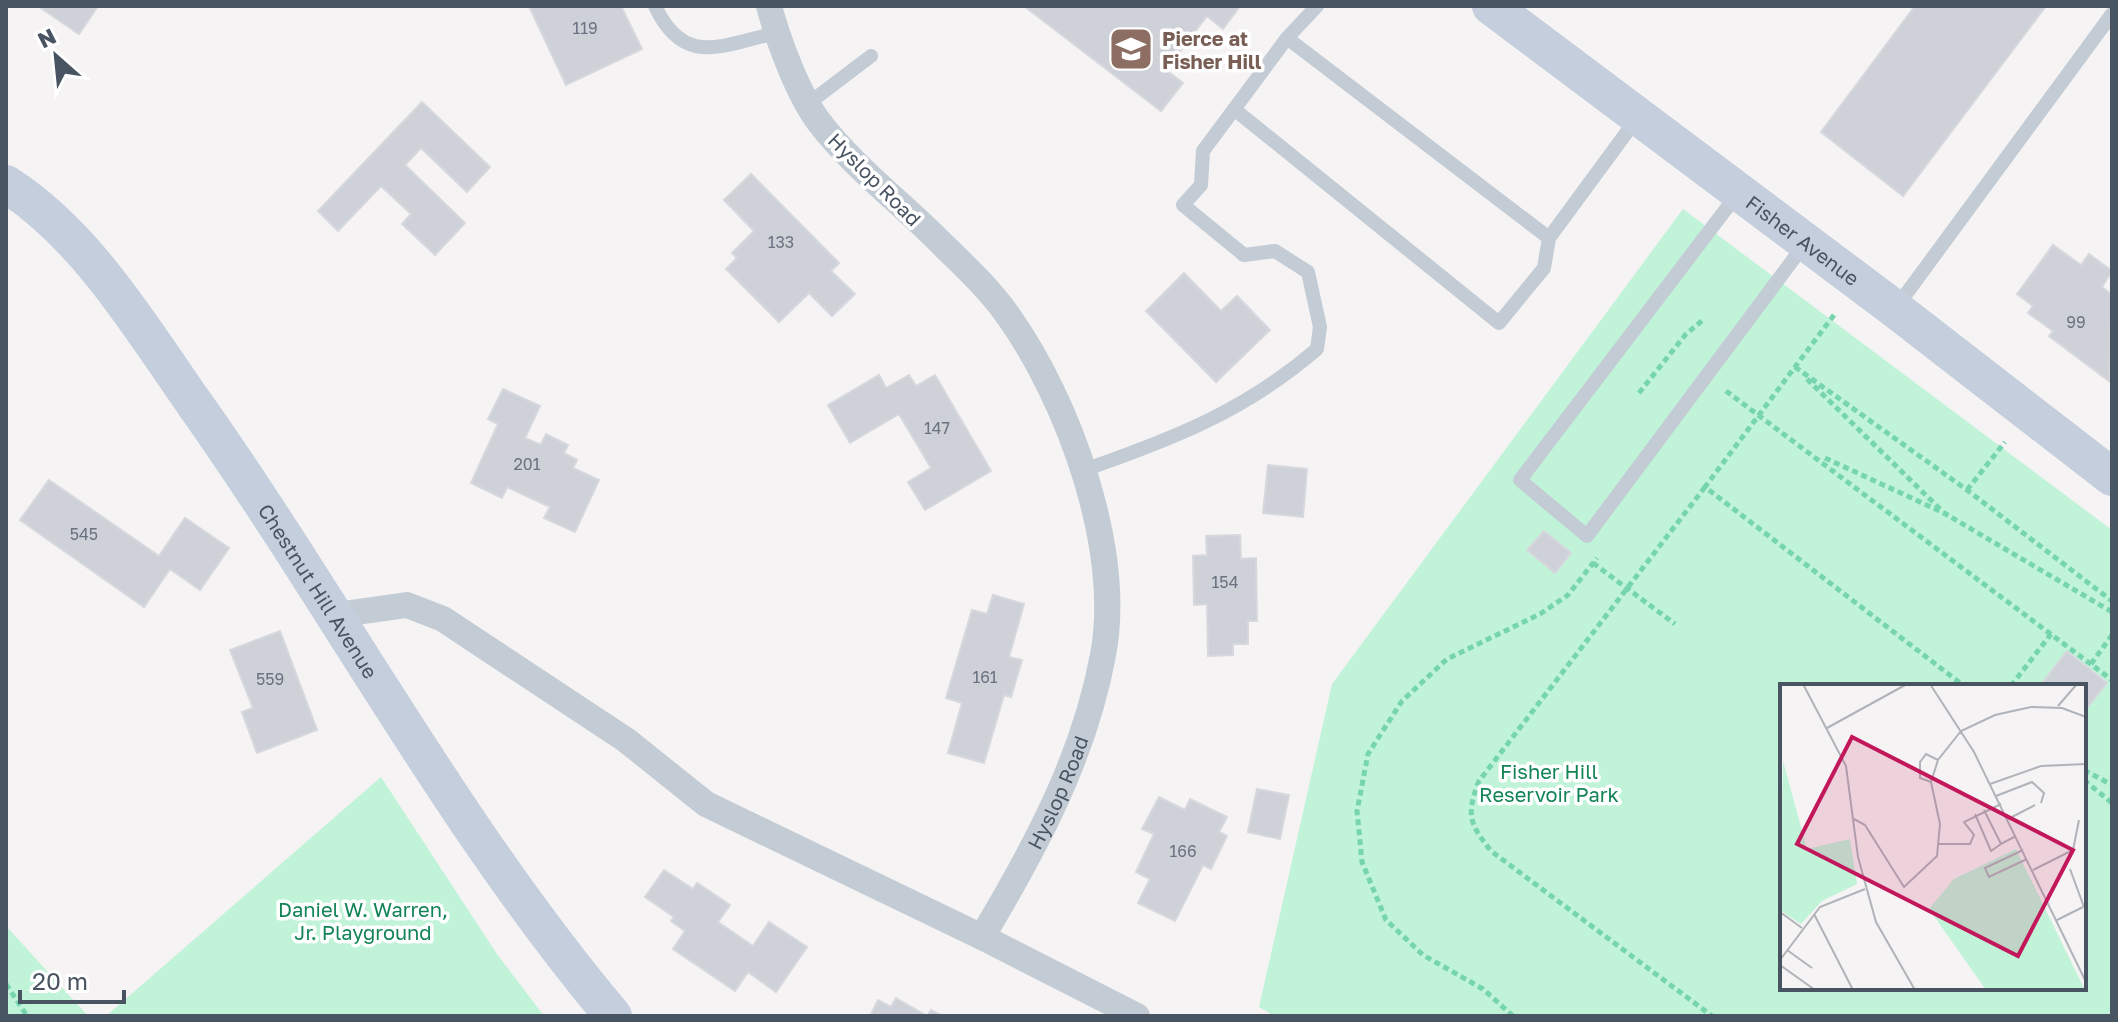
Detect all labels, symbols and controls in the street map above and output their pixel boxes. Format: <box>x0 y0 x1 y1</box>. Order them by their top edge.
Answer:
north arrow <box>16 16 96 96</box>
house number: 119 <box>572 18 598 38</box>
text: N <box>33 22 60 54</box>
school or university icon: Pierce at Fisher Hill <box>1107 25 1155 73</box>
place label: Pierce at Fisher Hill <box>1162 26 1262 73</box>
street label: Hyslop Road <box>824 128 926 230</box>
street label: Fisher Avenue <box>1742 190 1864 290</box>
house number: 133 <box>768 232 794 252</box>
house number: 99 <box>2066 312 2086 332</box>
house number: 147 <box>924 418 950 438</box>
house number: 201 <box>514 454 541 474</box>
street label: Chestnut Hill Avenue <box>254 499 383 683</box>
house number: 545 <box>70 524 98 544</box>
house number: 154 <box>1212 572 1238 592</box>
house number: 161 <box>972 667 998 687</box>
house number: 559 <box>256 669 284 689</box>
inset map <box>1780 684 2086 990</box>
street label: Hyslop Road <box>1022 732 1093 853</box>
park label: Fisher Hill Reservoir Park <box>1479 759 1619 806</box>
house number: 166 <box>1169 841 1197 861</box>
park label: Daniel W. Warren, Jr. Playground <box>278 897 448 944</box>
scale bar <box>20 954 124 1004</box>
text: 20 m <box>32 966 88 995</box>

